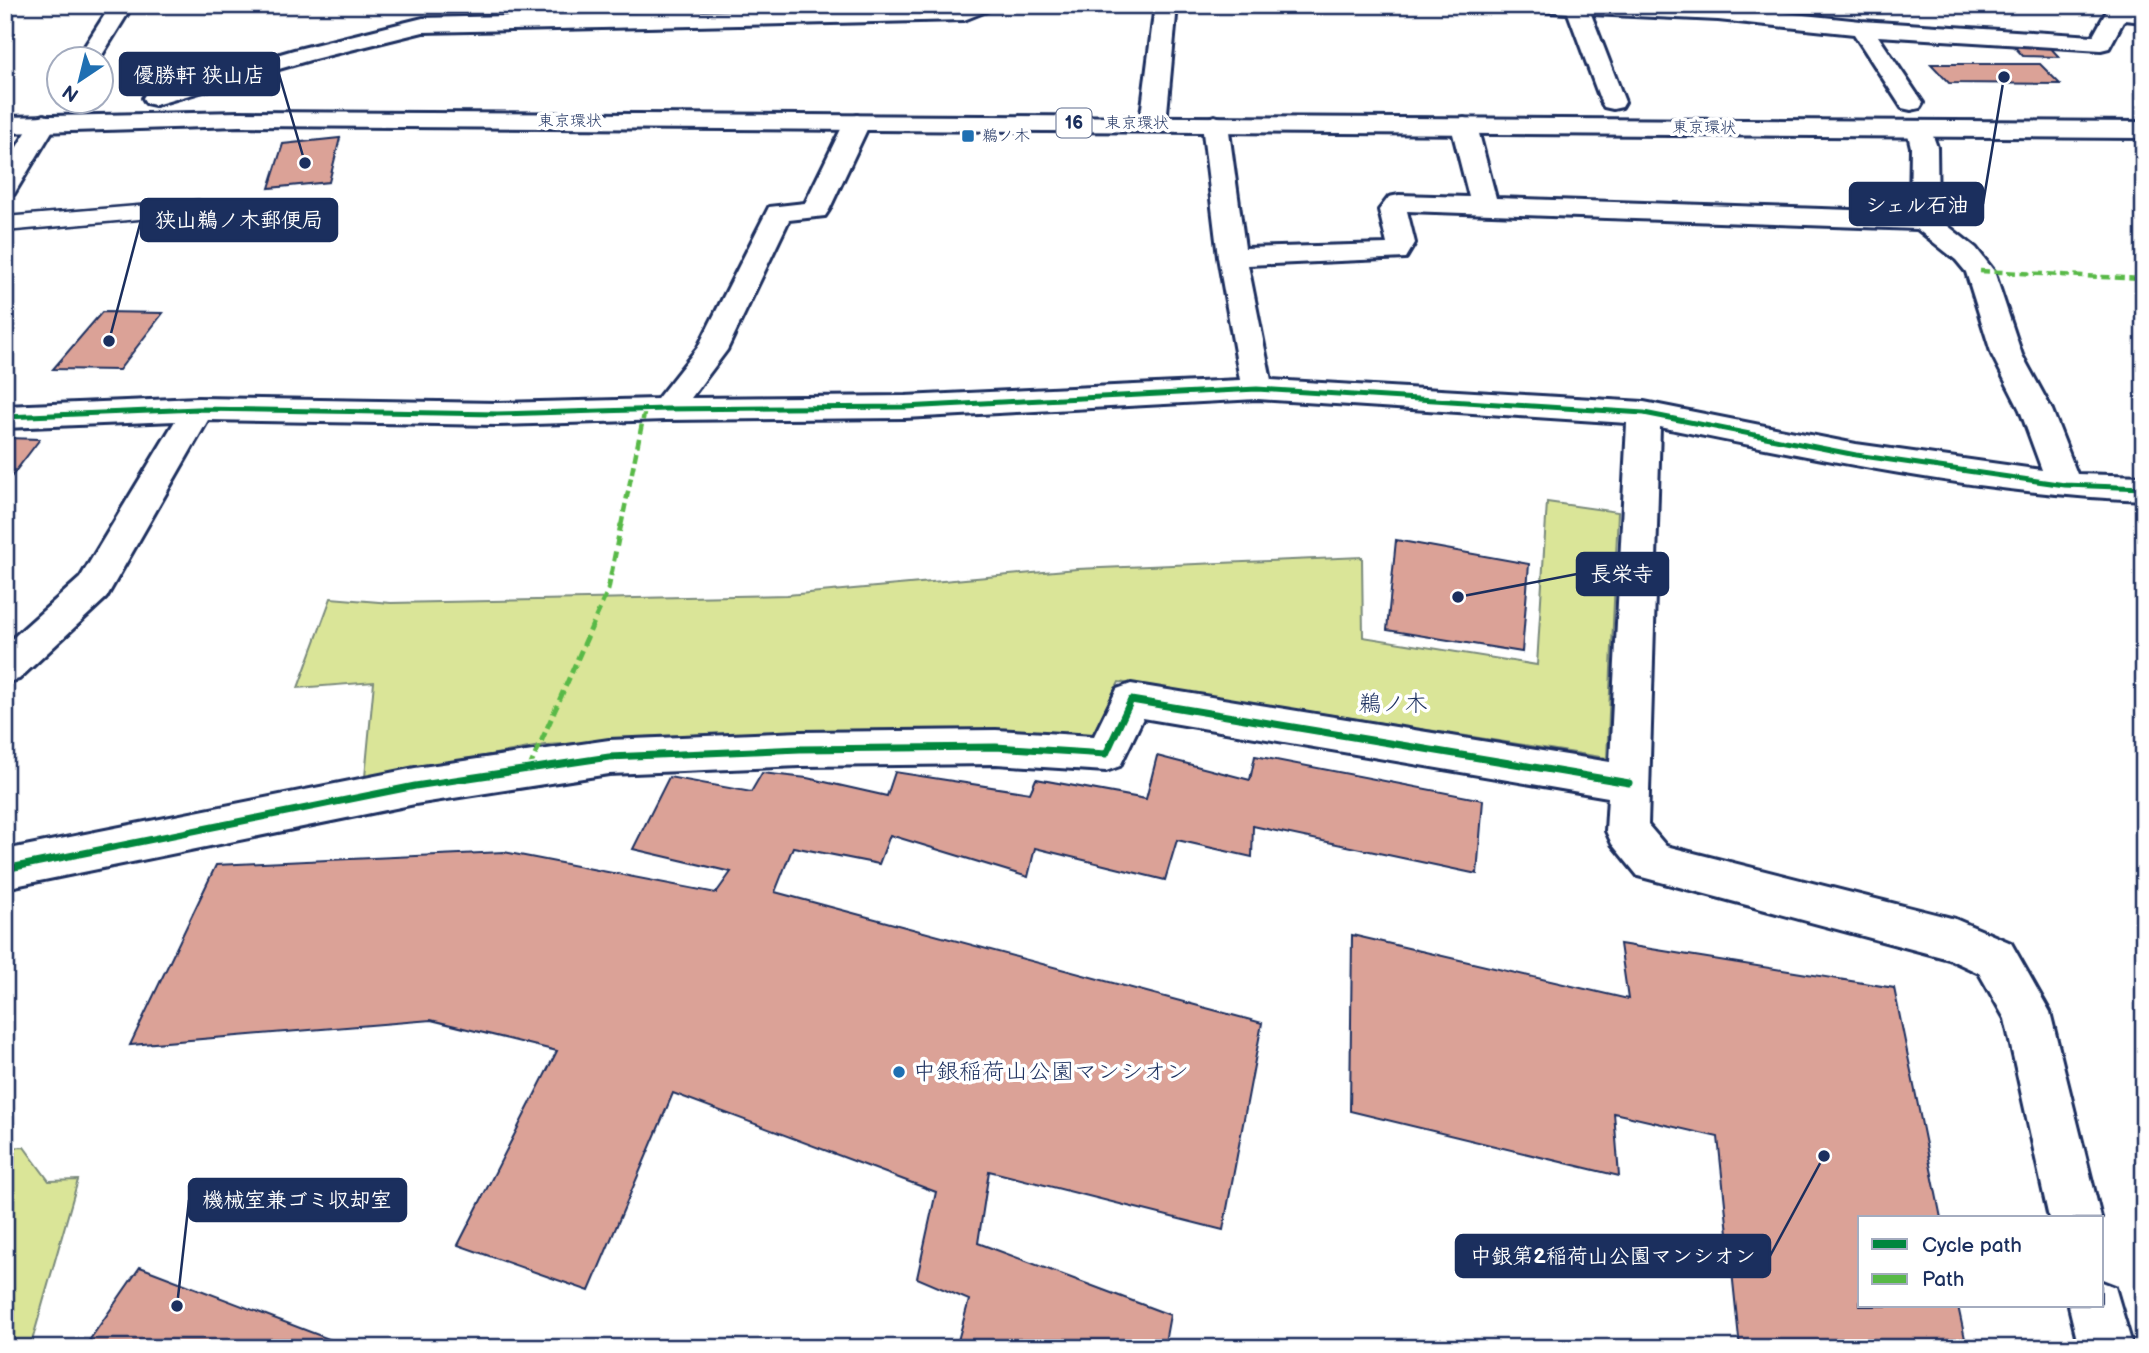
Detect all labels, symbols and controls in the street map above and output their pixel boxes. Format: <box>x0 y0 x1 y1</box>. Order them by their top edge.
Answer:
north arrow <box>46 46 116 116</box>
callout: 優勝軒 狭山店 <box>120 53 279 95</box>
text: 優勝軒 狭山店 <box>133 63 265 88</box>
text: N <box>59 79 84 106</box>
road number: 16 <box>1056 109 1092 138</box>
street label: 東京環状 <box>538 112 602 131</box>
street label: 東京環状 <box>1105 114 1169 133</box>
street label: 東京環状 <box>1672 118 1736 138</box>
place label: 鵜ノ木 <box>982 127 1030 146</box>
marker: 鵜ノ木 <box>960 128 976 144</box>
callout: シェル石油 <box>1850 183 1983 225</box>
text: シェル石油 <box>1865 193 1969 218</box>
callout: 狭山鵜ノ木郵便局 <box>141 199 337 241</box>
text: 狭山鵜ノ木郵便局 <box>155 208 323 233</box>
callout: 長栄寺 <box>1577 553 1668 595</box>
text: 長栄寺 <box>1591 562 1654 587</box>
district label: 鵜ノ木 <box>1359 690 1428 718</box>
place label: 中銀稲荷山公園マンシオン <box>913 1058 1189 1086</box>
marker: 中銀稲荷山公園マンシオン <box>891 1064 907 1080</box>
callout: 機械室兼ゴミ収却室 <box>189 1179 406 1221</box>
text: 機械室兼ゴミ収却室 <box>203 1188 392 1213</box>
legend <box>1858 1216 2104 1308</box>
text: Cycle path <box>1922 1233 2022 1258</box>
callout: 中銀第2稲荷山公園マンシオン <box>1456 1235 1770 1277</box>
text: 中銀第2稲荷山公園マンシオン <box>1470 1244 1756 1269</box>
text: Path <box>1922 1267 1964 1292</box>

